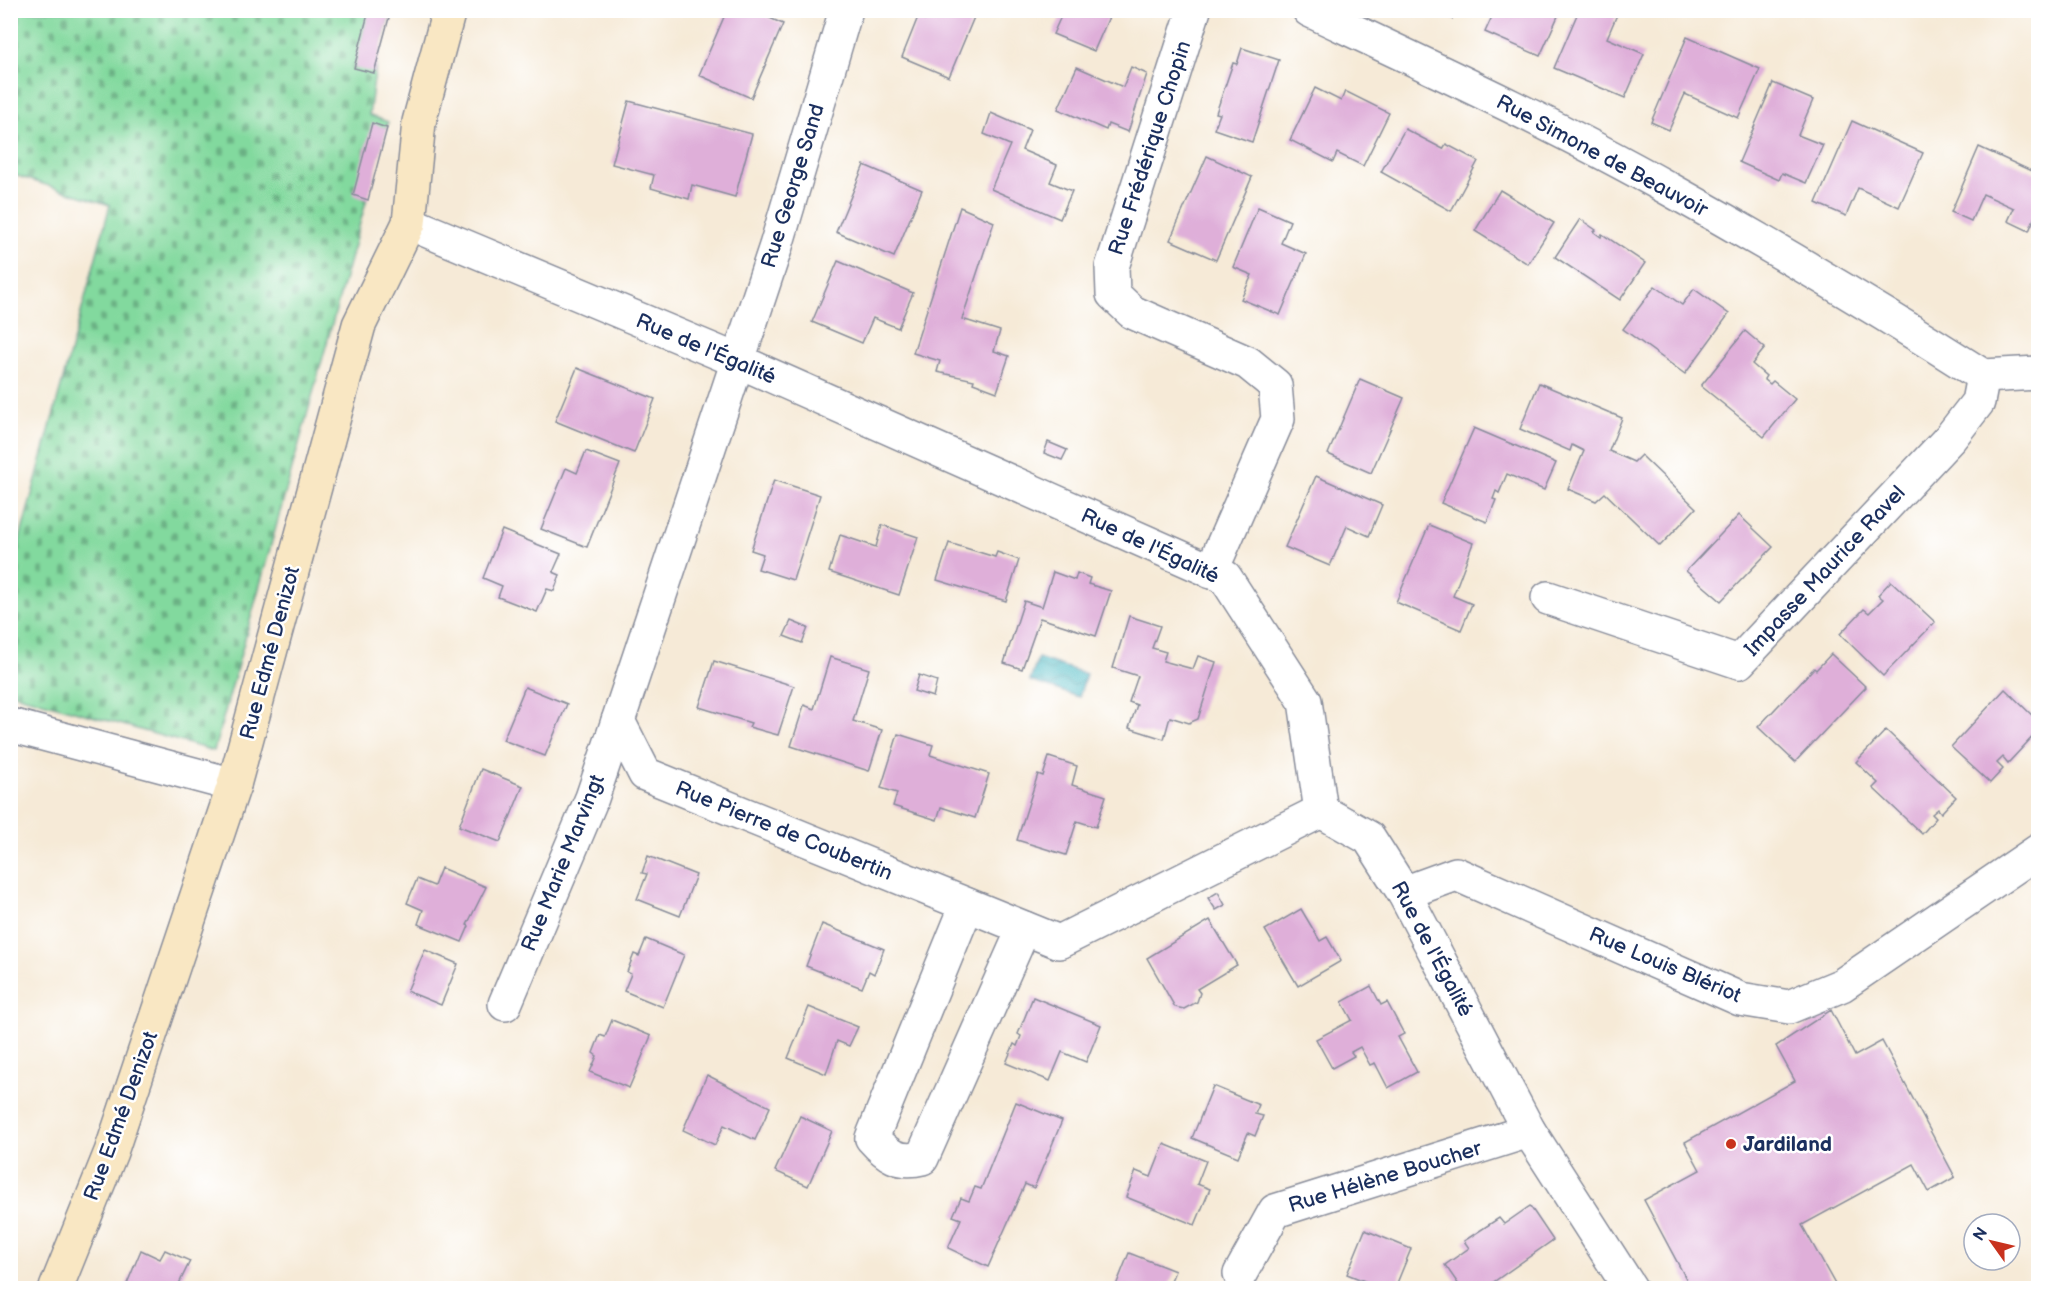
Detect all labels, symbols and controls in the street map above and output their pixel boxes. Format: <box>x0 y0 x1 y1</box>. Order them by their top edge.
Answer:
street label: Rue Frédérique Chopin <box>1104 38 1196 258</box>
street label: Rue Simone de Beauvoir <box>1492 90 1712 223</box>
street label: Rue George Sand <box>756 101 830 271</box>
street label: Rue de l'Égalité <box>632 308 780 390</box>
street label: Impasse Maurice Ravel <box>1739 481 1911 661</box>
street label: Rue de l'Égalité <box>1077 503 1223 589</box>
street label: Rue Edmé Denizot <box>235 563 305 742</box>
street label: Rue Marie Marvingt <box>516 770 610 955</box>
street label: Rue Pierre de Coubertin <box>672 776 896 886</box>
street label: Rue de l'Égalité <box>1386 877 1478 1021</box>
street label: Rue Louis Blériot <box>1585 922 1745 1009</box>
street label: Rue Edmé Denizot <box>79 1027 163 1204</box>
place label: Jardiland <box>1743 1132 1832 1157</box>
street label: Rue Hélène Boucher <box>1285 1136 1485 1218</box>
marker: Jardiland <box>1724 1137 1738 1151</box>
north arrow <box>1962 1212 2022 1272</box>
text: N <box>1970 1224 1992 1245</box>

